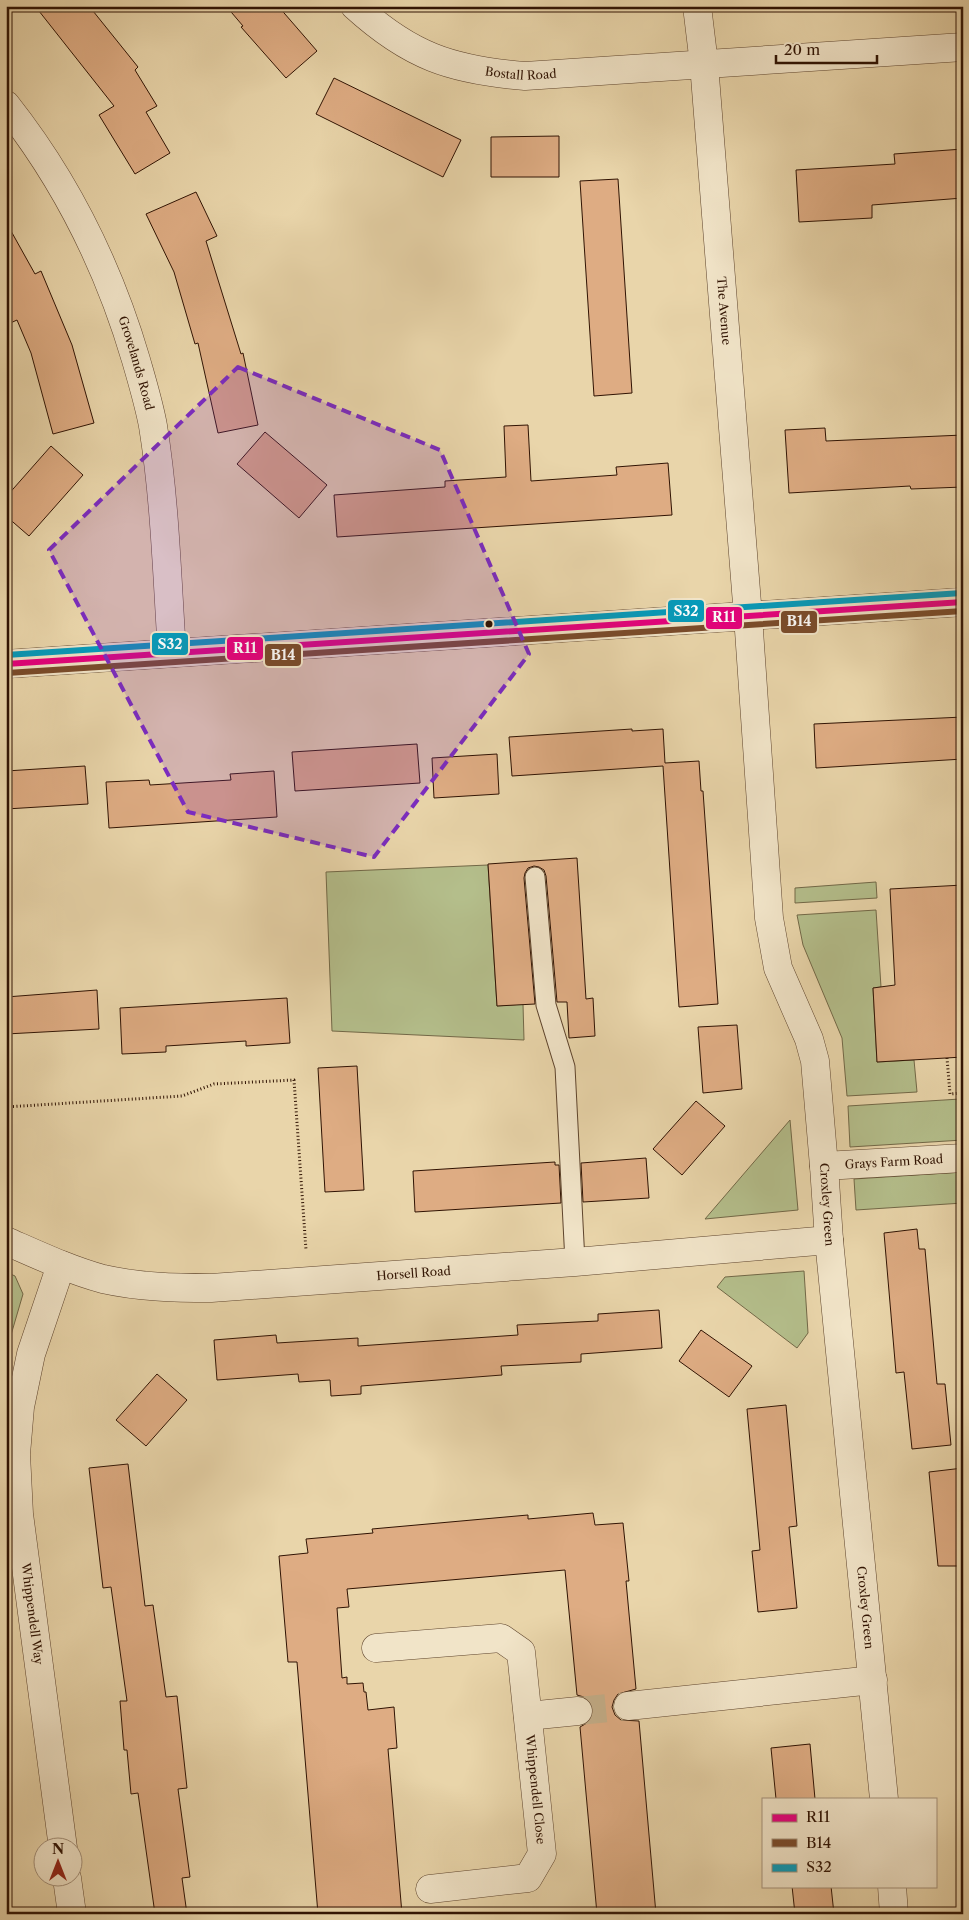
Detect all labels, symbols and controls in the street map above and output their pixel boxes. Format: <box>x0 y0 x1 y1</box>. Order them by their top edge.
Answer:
scale bar <box>776 32 878 64</box>
text: 20 m <box>784 40 820 59</box>
street label: Bostall Road <box>484 63 558 83</box>
street label: The Avenue <box>714 276 734 346</box>
street label: Grovelands Road <box>115 314 158 412</box>
line badge: S32 <box>667 599 705 623</box>
text: S32 <box>673 602 699 620</box>
line badge: R11 <box>705 606 743 630</box>
text: R11 <box>712 608 737 626</box>
line badge: B14 <box>780 610 818 634</box>
text: B14 <box>786 612 812 630</box>
unlabelled marker <box>484 619 494 629</box>
line badge: S32 <box>151 632 189 656</box>
text: S32 <box>157 635 183 653</box>
line badge: R11 <box>226 636 264 661</box>
text: R11 <box>233 639 258 657</box>
line badge: B14 <box>264 643 302 667</box>
text: B14 <box>270 646 296 664</box>
street label: Grays Farm Road <box>844 1151 944 1172</box>
street label: Croxley Green <box>817 1162 838 1247</box>
street label: Horsell Road <box>376 1263 452 1283</box>
street label: Whippendell Way <box>18 1561 47 1666</box>
street label: Croxley Green <box>854 1565 877 1650</box>
street label: Whippendell Close <box>523 1733 549 1845</box>
legend <box>762 1798 936 1888</box>
text: R11 <box>806 1807 831 1826</box>
text: B14 <box>806 1833 831 1852</box>
north arrow <box>32 1838 82 1888</box>
text: N <box>52 1840 64 1858</box>
text: S32 <box>806 1857 832 1876</box>

